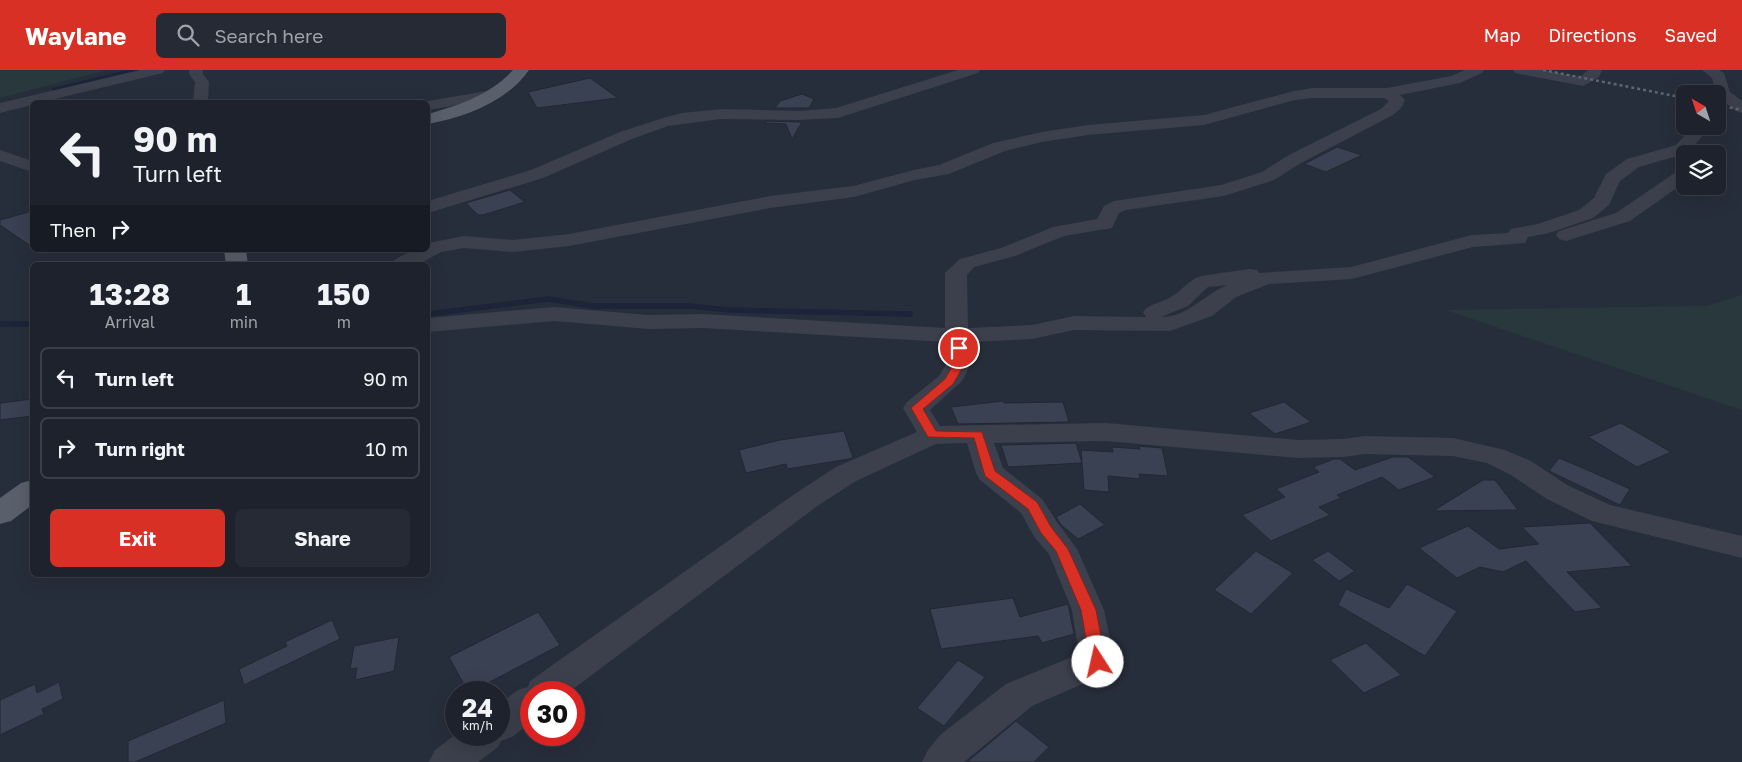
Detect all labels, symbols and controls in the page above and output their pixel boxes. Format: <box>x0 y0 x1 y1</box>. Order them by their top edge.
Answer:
search box <box>156 13 506 58</box>
text: Waylane <box>25 21 126 50</box>
icon: search <box>174 21 202 49</box>
text: Search here <box>214 24 323 47</box>
text: Map <box>1484 24 1520 46</box>
text: Directions <box>1548 24 1636 46</box>
text: Saved <box>1664 24 1717 46</box>
north arrow <box>1676 85 1726 135</box>
map controls <box>1676 85 1726 195</box>
text: 90 m <box>133 118 217 160</box>
icon: left <box>50 120 115 185</box>
button: layers <box>1676 145 1726 195</box>
text: Turn left <box>133 160 222 187</box>
icon: right <box>106 215 134 243</box>
text: Then <box>50 218 96 241</box>
text: 13:28 <box>89 276 170 312</box>
text: 1 <box>236 276 252 312</box>
text: 150 <box>317 276 371 312</box>
text: Arrival <box>105 312 155 332</box>
text: min <box>230 312 258 332</box>
text: m <box>337 312 351 332</box>
pin <box>938 327 980 369</box>
icon: arrive <box>945 334 973 362</box>
icon: left <box>52 364 80 392</box>
text: Turn left <box>95 367 174 390</box>
text: 90 m <box>363 367 408 390</box>
icon: right <box>52 434 80 462</box>
text: Turn right <box>95 437 185 460</box>
text: 10 m <box>365 437 408 460</box>
button: Exit <box>50 509 225 567</box>
button: Share <box>235 509 410 567</box>
position arrow <box>1071 635 1123 687</box>
speed limit sign: 30 <box>520 681 585 746</box>
text: 24 <box>462 692 493 723</box>
text: km/h <box>462 718 493 733</box>

